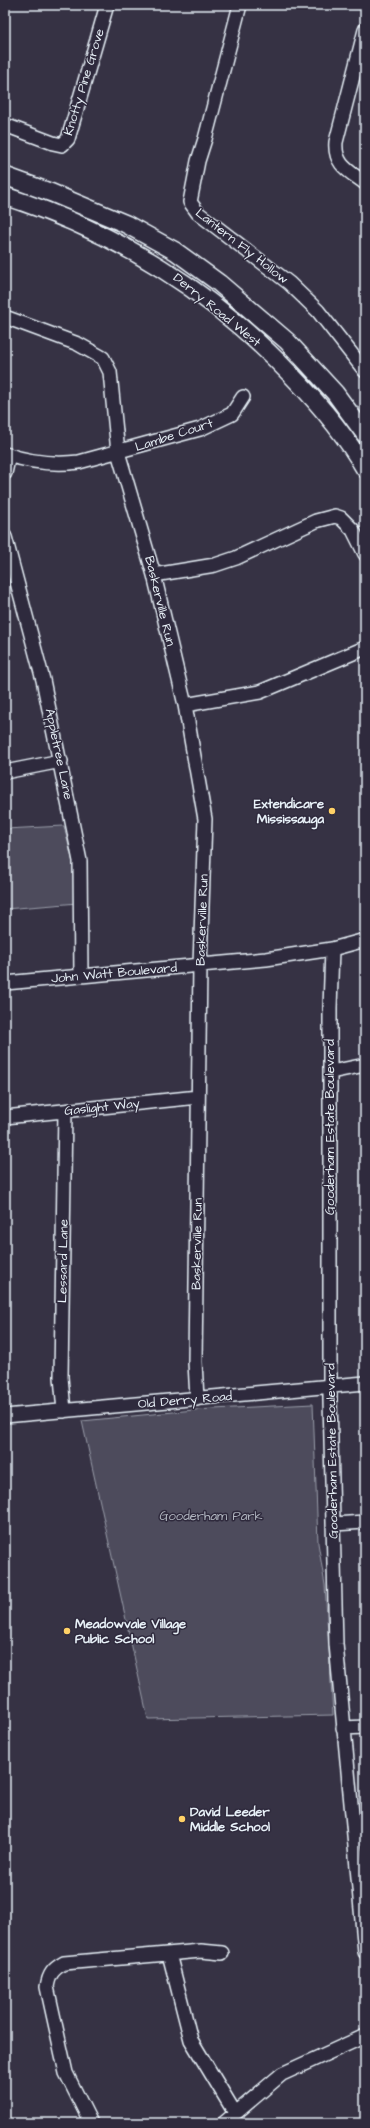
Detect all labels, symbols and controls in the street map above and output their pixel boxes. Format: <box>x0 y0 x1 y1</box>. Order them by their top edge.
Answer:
street label: Knotty Pine Grove <box>59 26 110 138</box>
street label: Lantern Fly Hollow <box>191 204 292 289</box>
street label: Derry Road West <box>169 269 265 352</box>
street label: Lambe Court <box>133 414 216 456</box>
street label: Baskerville Run <box>140 554 180 648</box>
street label: Appletree Lane <box>41 707 77 801</box>
place label: Extendicare Mississauga <box>254 795 324 830</box>
marker: Extendicare Mississauga <box>327 806 337 816</box>
street label: Baskerville Run <box>191 873 213 966</box>
street label: John Watt Boulevard <box>50 959 178 987</box>
street label: Gooderham Estate Boulevard <box>321 1039 339 1215</box>
street label: Gaslight Way <box>63 1094 141 1121</box>
street label: Baskerville Run <box>187 1197 207 1290</box>
street label: Lessard Lane <box>53 1219 73 1303</box>
street label: Gooderham Estate Boulevard <box>321 1363 343 1539</box>
street label: Old Derry Road <box>137 1387 233 1414</box>
park label: Gooderham Park <box>160 1507 262 1525</box>
place label: Meadowvale Village Public School <box>75 1615 186 1648</box>
marker: Meadowvale Village Public School <box>62 1626 72 1636</box>
place label: David Leeder Middle School <box>190 1803 270 1836</box>
marker: David Leeder Middle School <box>177 1814 187 1824</box>

